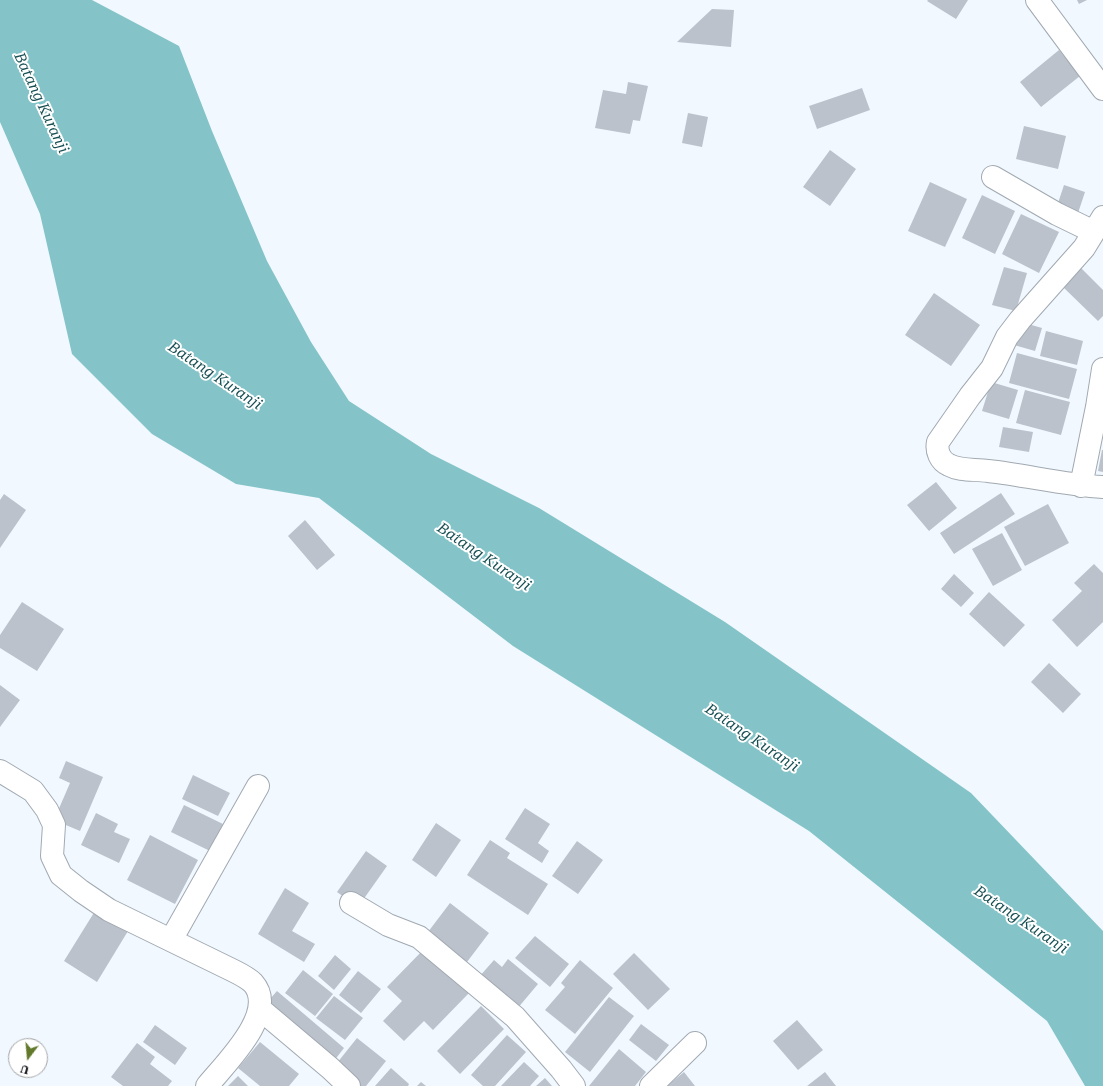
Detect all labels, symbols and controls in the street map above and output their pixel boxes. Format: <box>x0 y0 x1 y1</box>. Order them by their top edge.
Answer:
water label: Batang Kuranji <box>10 50 72 156</box>
water label: Batang Kuranji <box>165 338 265 414</box>
water label: Batang Kuranji <box>434 519 534 595</box>
water label: Batang Kuranji <box>702 700 802 776</box>
water label: Batang Kuranji <box>971 882 1071 958</box>
north arrow <box>8 1038 48 1078</box>
text: U <box>19 1062 31 1076</box>

